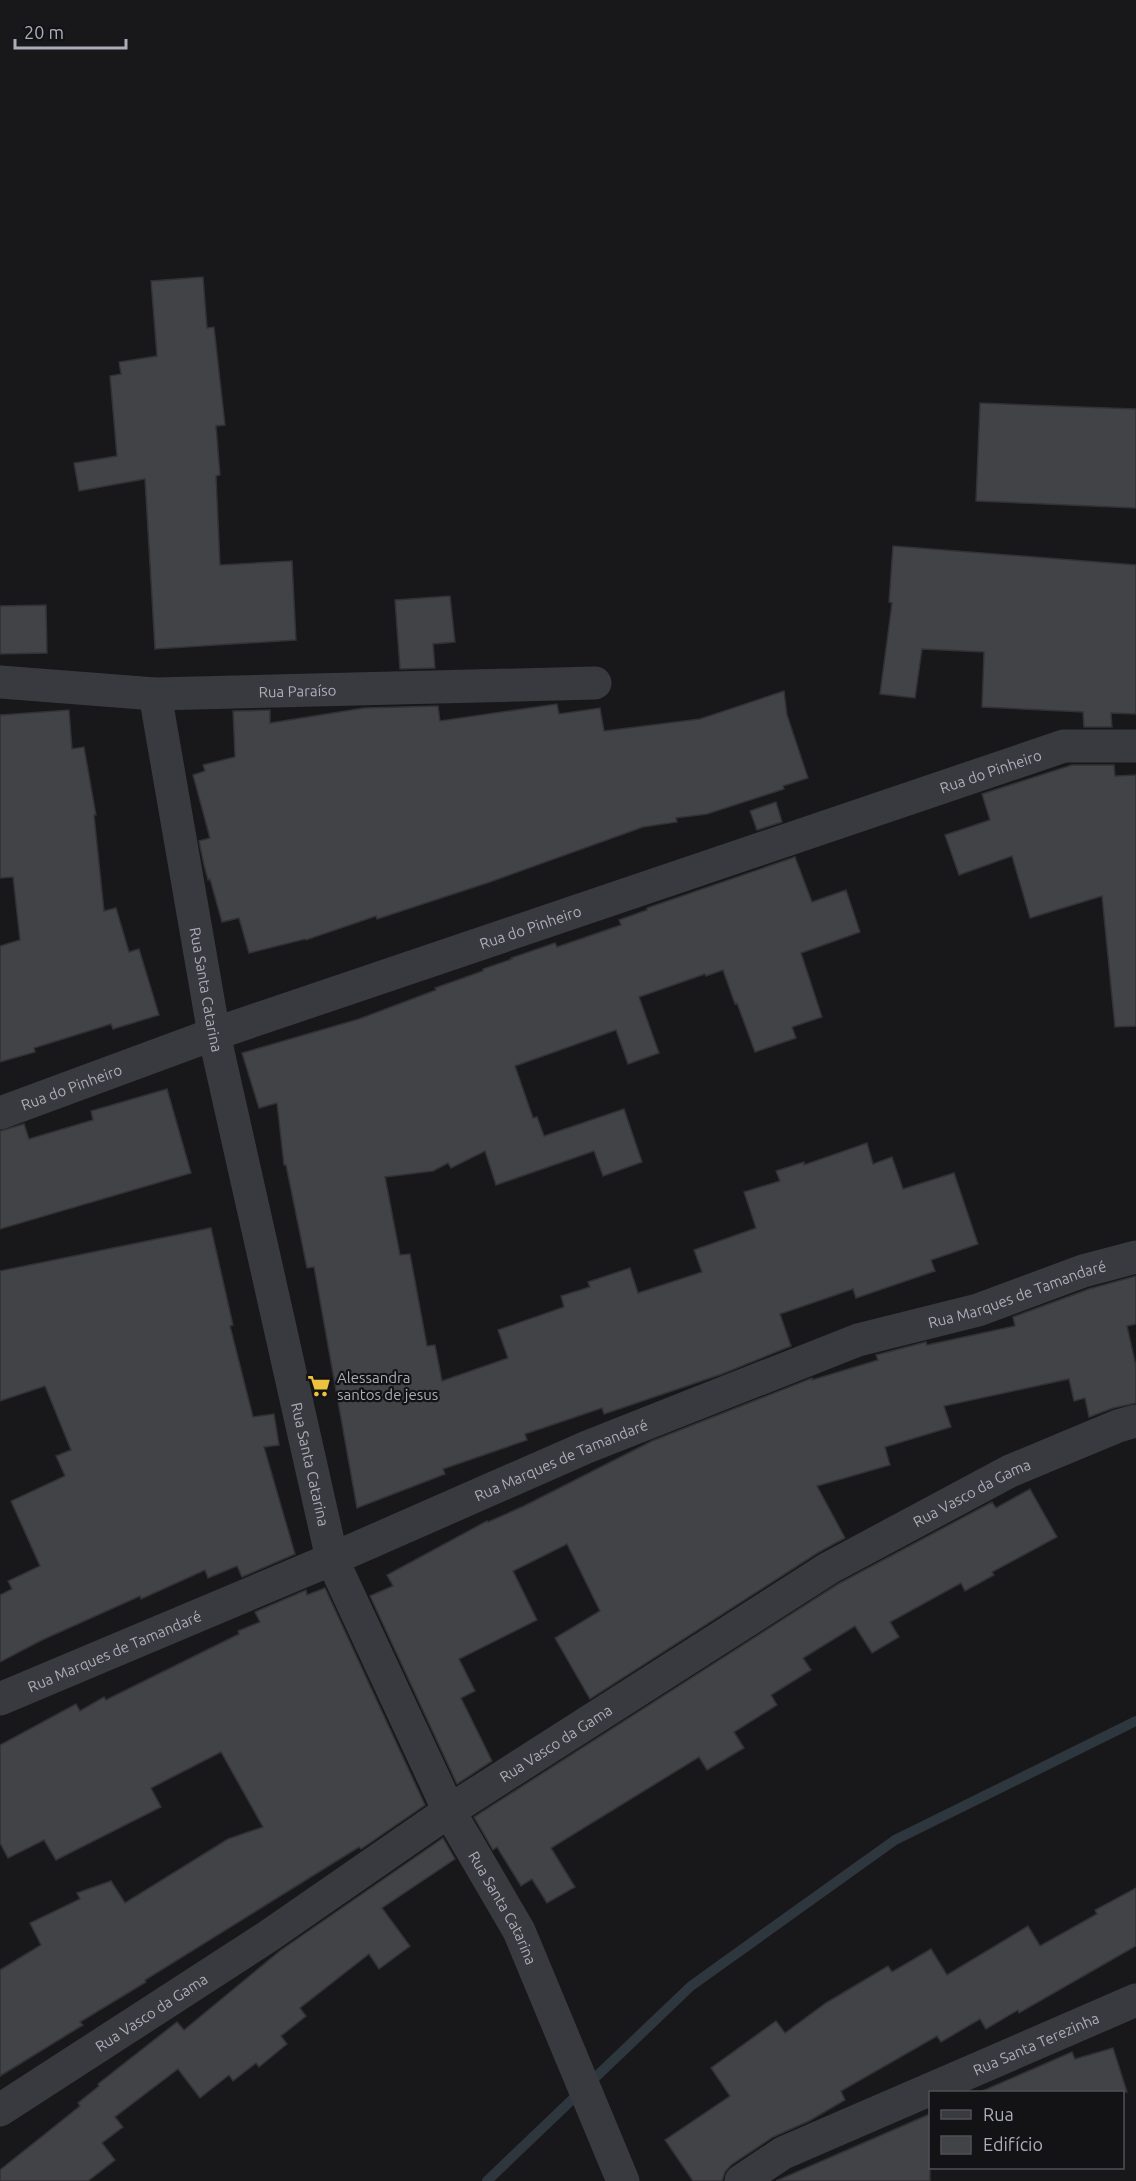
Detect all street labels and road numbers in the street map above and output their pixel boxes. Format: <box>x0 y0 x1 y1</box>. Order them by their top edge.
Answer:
street label: Rua Paraíso <box>258 681 337 700</box>
street label: Rua do Pinheiro <box>937 746 1044 796</box>
street label: Rua do Pinheiro <box>477 902 583 952</box>
street label: Rua Santa Catarina <box>187 926 226 1054</box>
street label: Rua do Pinheiro <box>19 1060 124 1113</box>
street label: Rua Marques de Tamandaré <box>926 1257 1108 1331</box>
street label: Rua Santa Catarina <box>289 1401 333 1528</box>
street label: Rua Marques de Tamandaré <box>472 1415 650 1504</box>
street label: Rua Vasco da Gama <box>910 1455 1033 1530</box>
street label: Rua Marques de Tamandaré <box>25 1607 204 1695</box>
street label: Rua Vasco da Gama <box>496 1701 615 1785</box>
street label: Rua Santa Catarina <box>466 1848 540 1967</box>
street label: Rua Vasco da Gama <box>92 1970 210 2055</box>
street label: Rua Santa Terezinha <box>970 2009 1101 2078</box>

